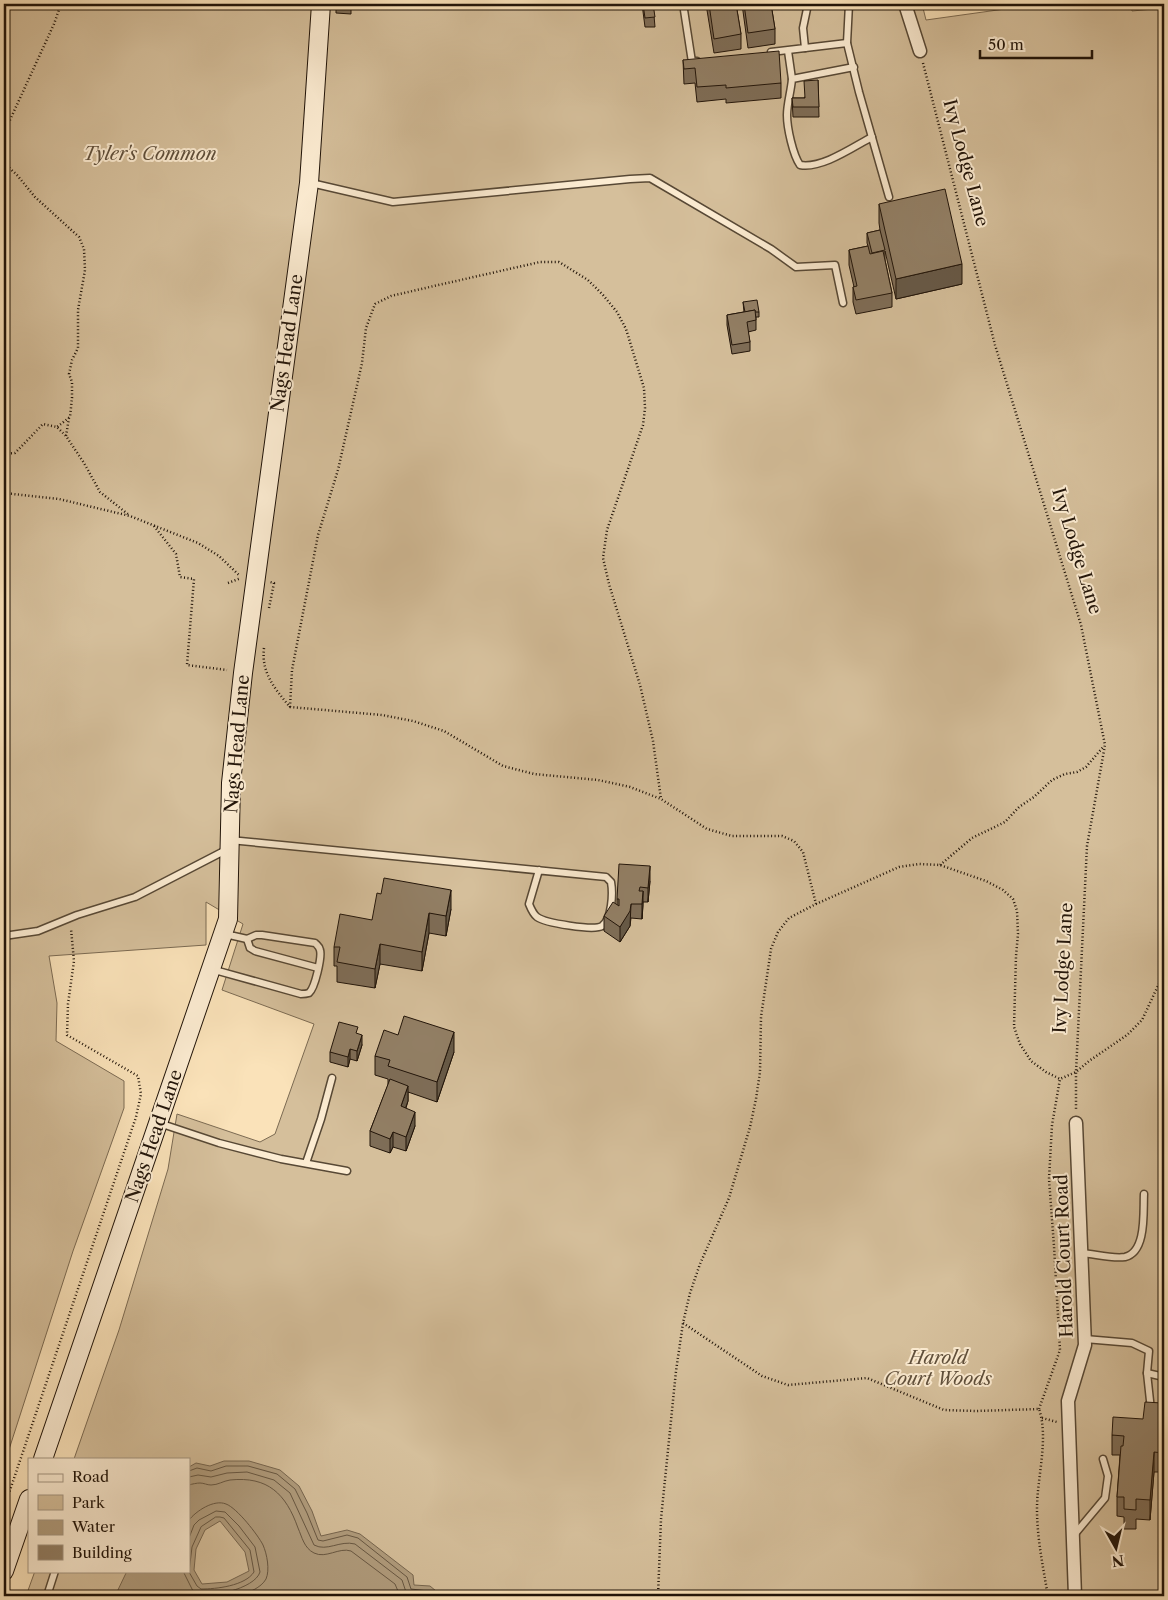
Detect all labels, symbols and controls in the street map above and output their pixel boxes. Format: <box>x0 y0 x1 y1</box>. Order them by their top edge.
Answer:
scale bar <box>980 28 1093 60</box>
text: 50 m <box>988 35 1024 54</box>
street label: Ivy Lodge Lane <box>938 97 994 229</box>
park label: Tyler's Common <box>83 143 217 165</box>
street label: Nags Head Lane <box>266 273 308 413</box>
street label: Ivy Lodge Lane <box>1047 485 1107 617</box>
street label: Nags Head Lane <box>220 674 254 814</box>
street label: Ivy Lodge Lane <box>1049 902 1077 1034</box>
street label: Nags Head Lane <box>121 1067 187 1205</box>
street label: Harold Court Road <box>1050 1174 1078 1338</box>
park label: Harold Court Woods <box>884 1347 992 1390</box>
legend <box>28 1458 190 1572</box>
text: Road <box>72 1467 109 1486</box>
text: Park <box>72 1493 106 1512</box>
text: Water <box>71 1517 116 1536</box>
north arrow <box>1090 1522 1140 1572</box>
text: Building <box>72 1543 132 1562</box>
text: N <box>1111 1551 1125 1571</box>

